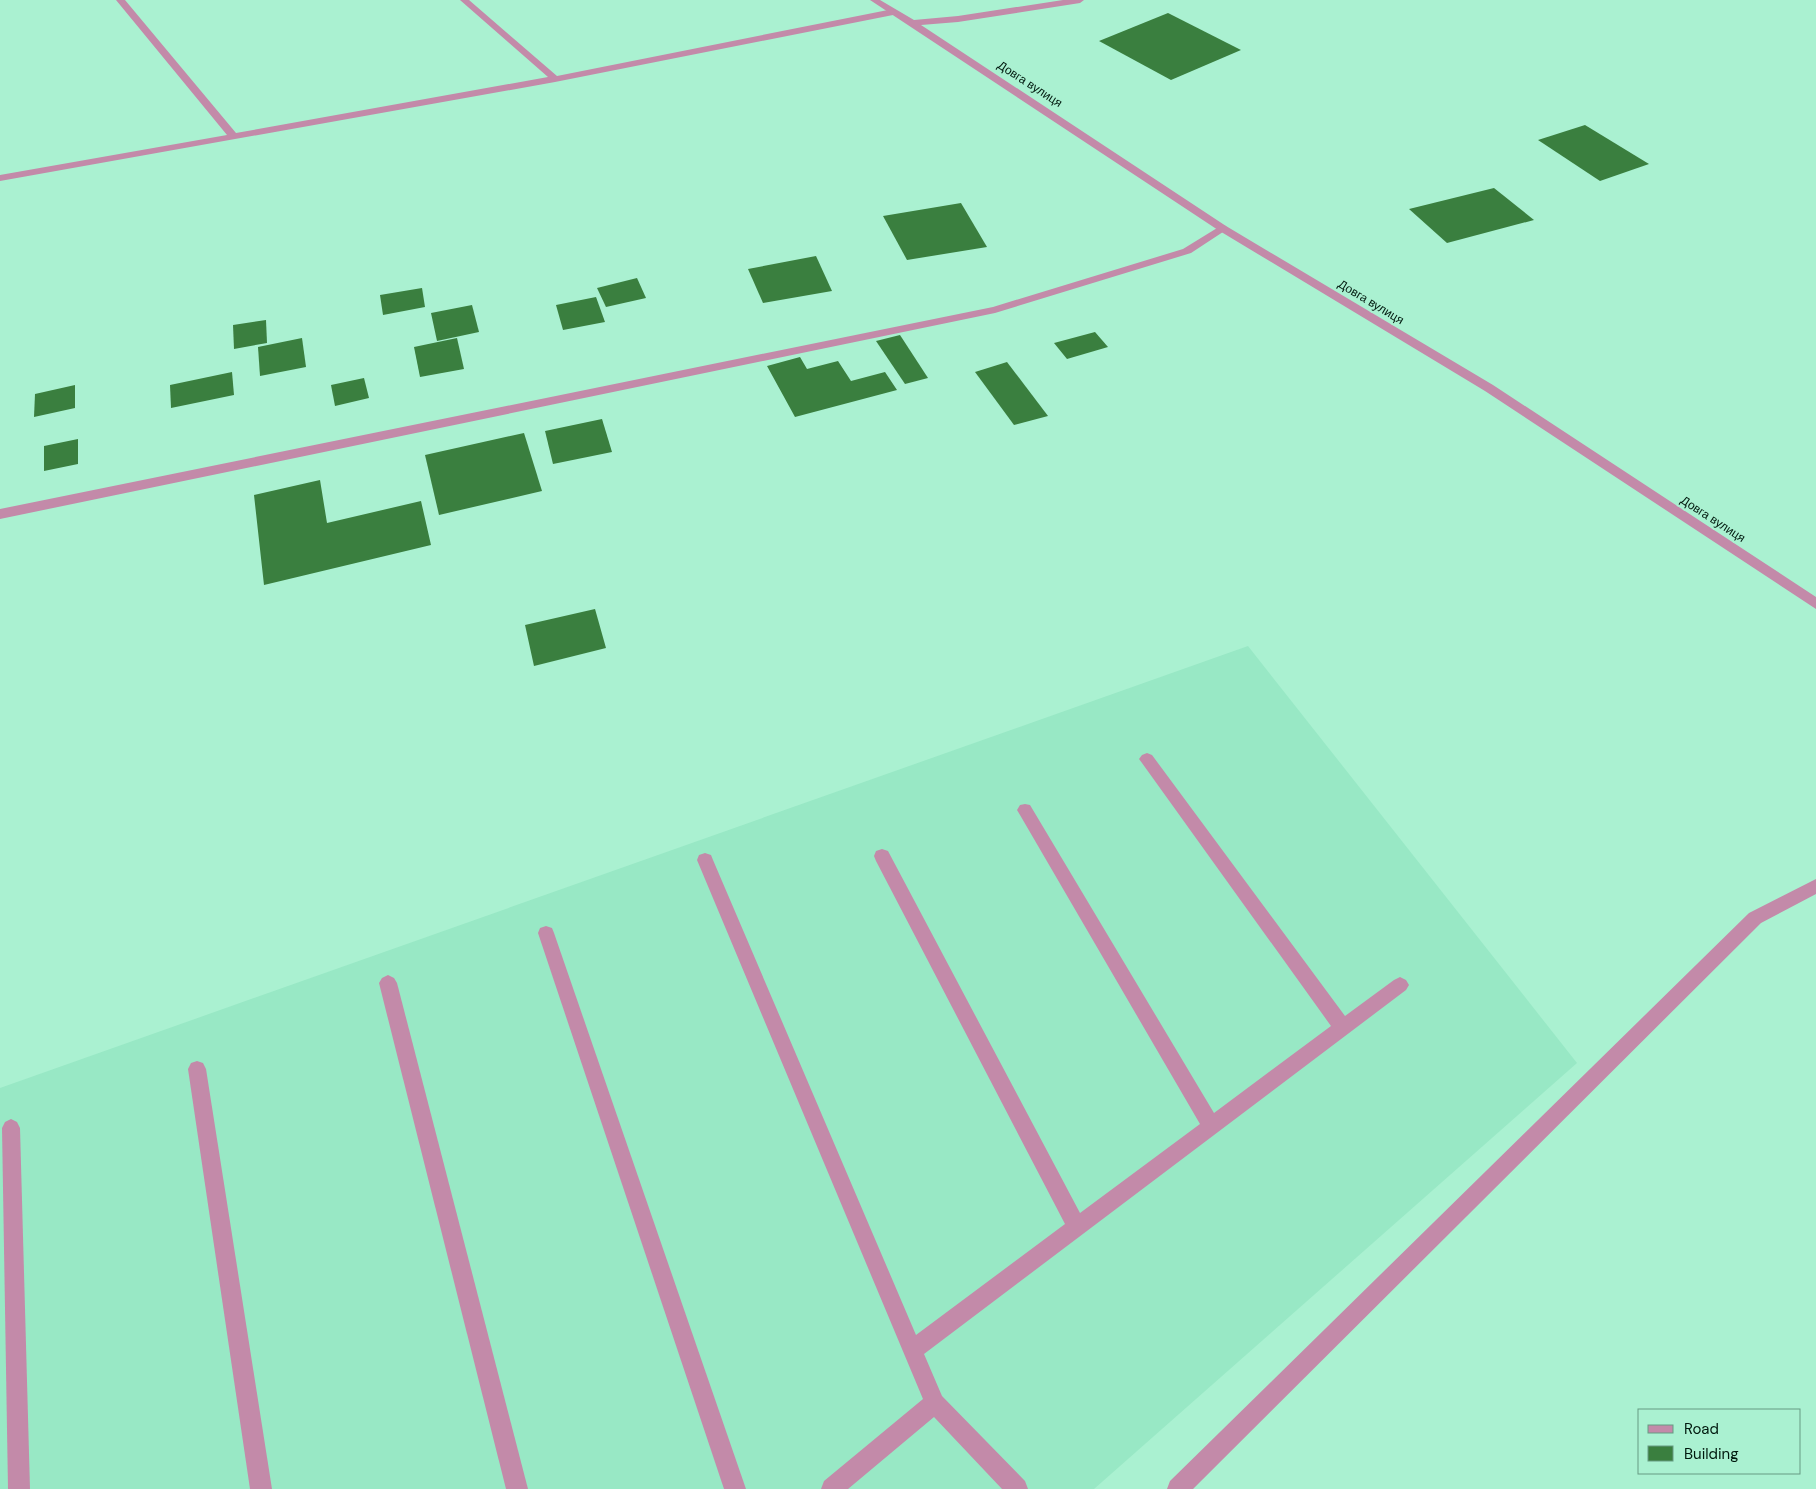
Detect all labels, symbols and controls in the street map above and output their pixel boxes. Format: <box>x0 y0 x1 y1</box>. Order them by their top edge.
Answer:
street label: Довга вулиця <box>995 57 1065 111</box>
street label: Довга вулиця <box>1335 276 1407 328</box>
street label: Довга вулиця <box>1678 492 1748 546</box>
legend <box>1638 1409 1801 1474</box>
text: Road <box>1684 1419 1719 1439</box>
text: Building <box>1684 1444 1739 1464</box>

